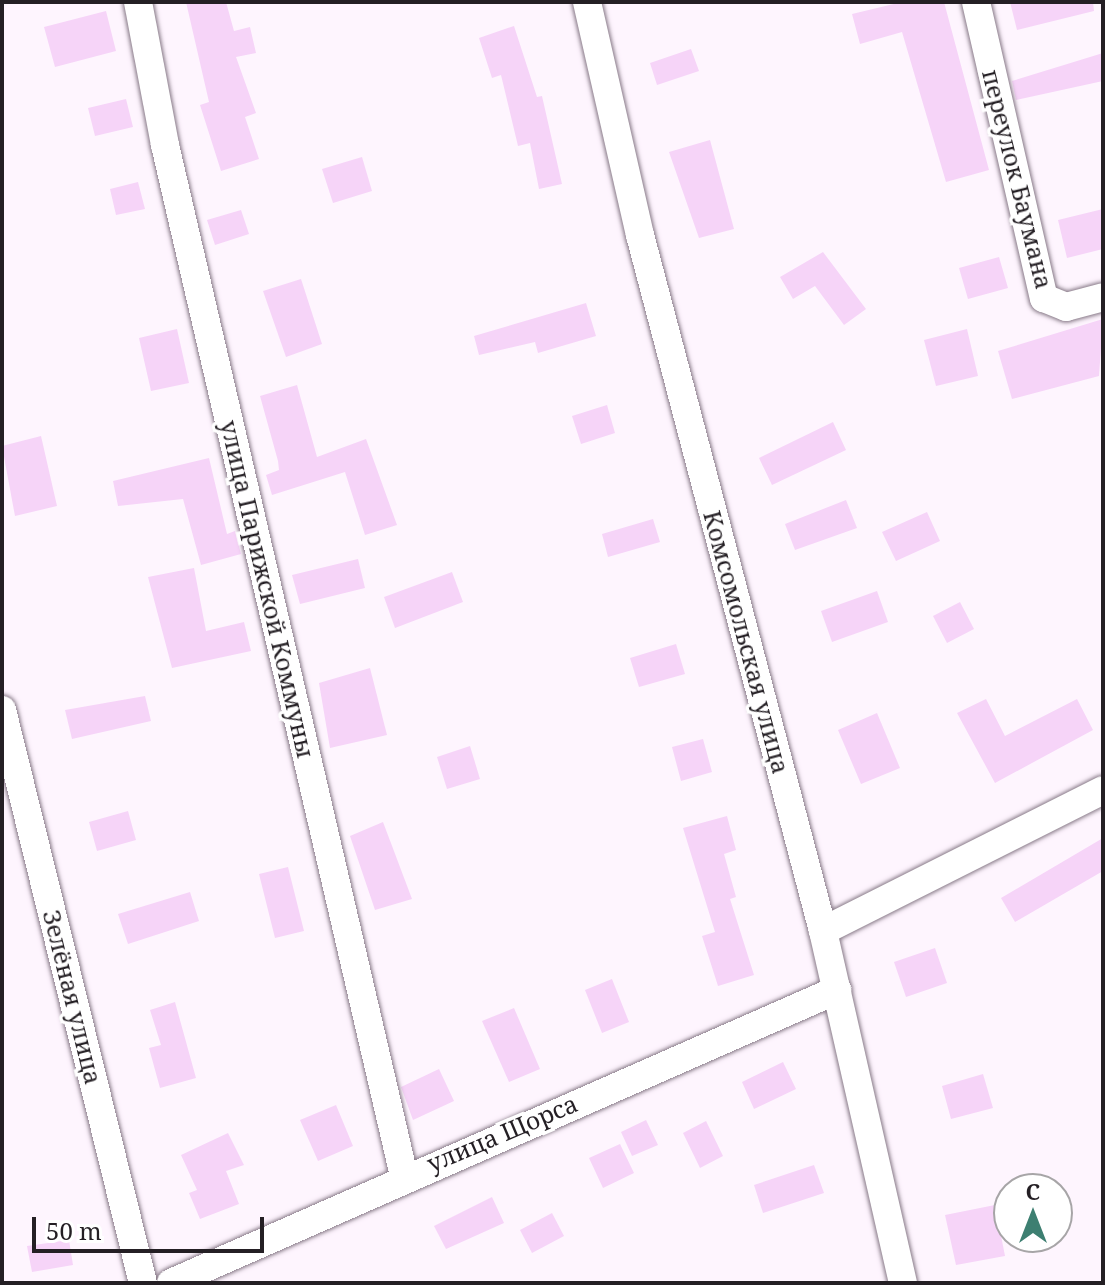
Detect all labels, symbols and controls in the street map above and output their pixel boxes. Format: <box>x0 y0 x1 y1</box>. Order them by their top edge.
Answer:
street label: переулок Баумана <box>977 66 1059 292</box>
street label: улица Парижской Коммуны <box>215 417 321 761</box>
street label: Комсомольская улица <box>698 507 796 777</box>
street label: Зелёная улица <box>37 907 109 1087</box>
street label: улица Щорса <box>422 1088 582 1178</box>
north arrow <box>993 1173 1073 1253</box>
text: С <box>1026 1176 1040 1206</box>
scale bar <box>36 1201 268 1251</box>
text: 50 m <box>46 1214 102 1247</box>

